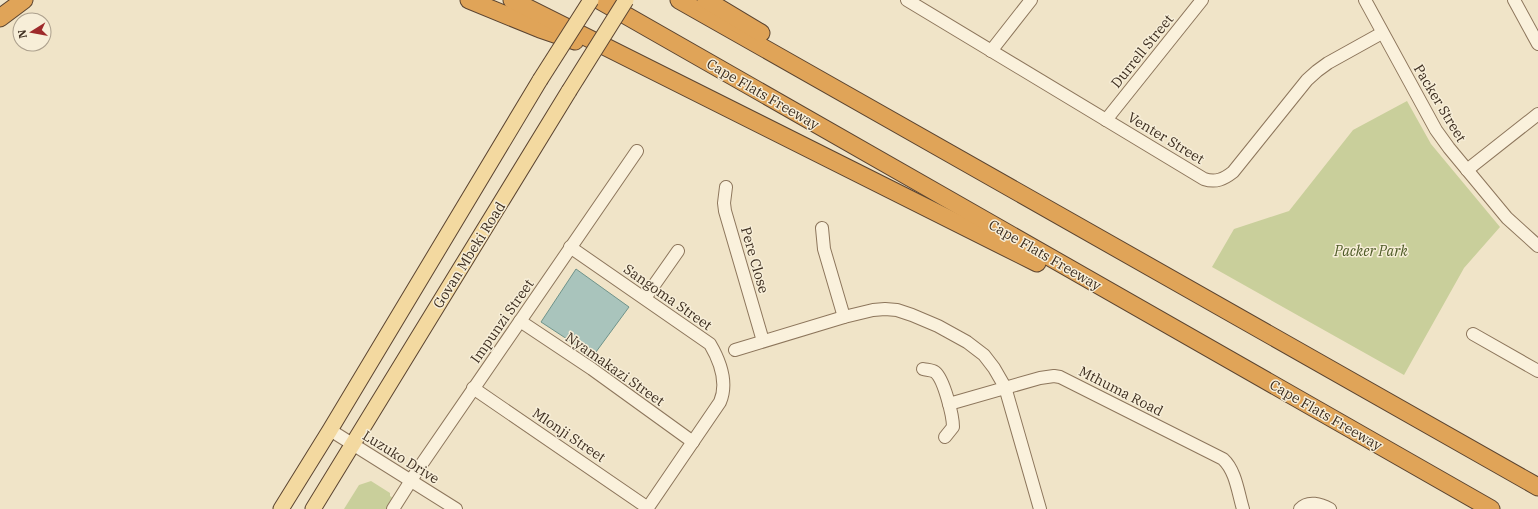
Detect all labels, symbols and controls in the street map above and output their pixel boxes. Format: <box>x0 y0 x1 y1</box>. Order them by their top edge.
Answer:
street label: Durrell Street <box>1107 11 1177 91</box>
north arrow <box>12 12 52 52</box>
text: N <box>14 28 30 40</box>
street label: Cape Flats Freeway <box>704 54 823 134</box>
street label: Packer Street <box>1410 61 1470 145</box>
street label: Venter Street <box>1124 108 1208 168</box>
street label: Govan Mbeki Road <box>429 198 509 312</box>
street label: Cape Flats Freeway <box>986 215 1105 295</box>
street label: Pere Close <box>737 225 773 295</box>
park label: Packer Park <box>1333 242 1408 260</box>
street label: Sangoma Street <box>620 260 716 334</box>
street label: Impunzi Street <box>466 275 538 366</box>
street label: Nyamakazi Street <box>562 328 668 410</box>
street label: Mthuma Road <box>1076 362 1167 420</box>
street label: Cape Flats Freeway <box>1267 375 1386 455</box>
street label: Mlonji Street <box>529 404 609 466</box>
street label: Luzuko Drive <box>359 426 443 488</box>

